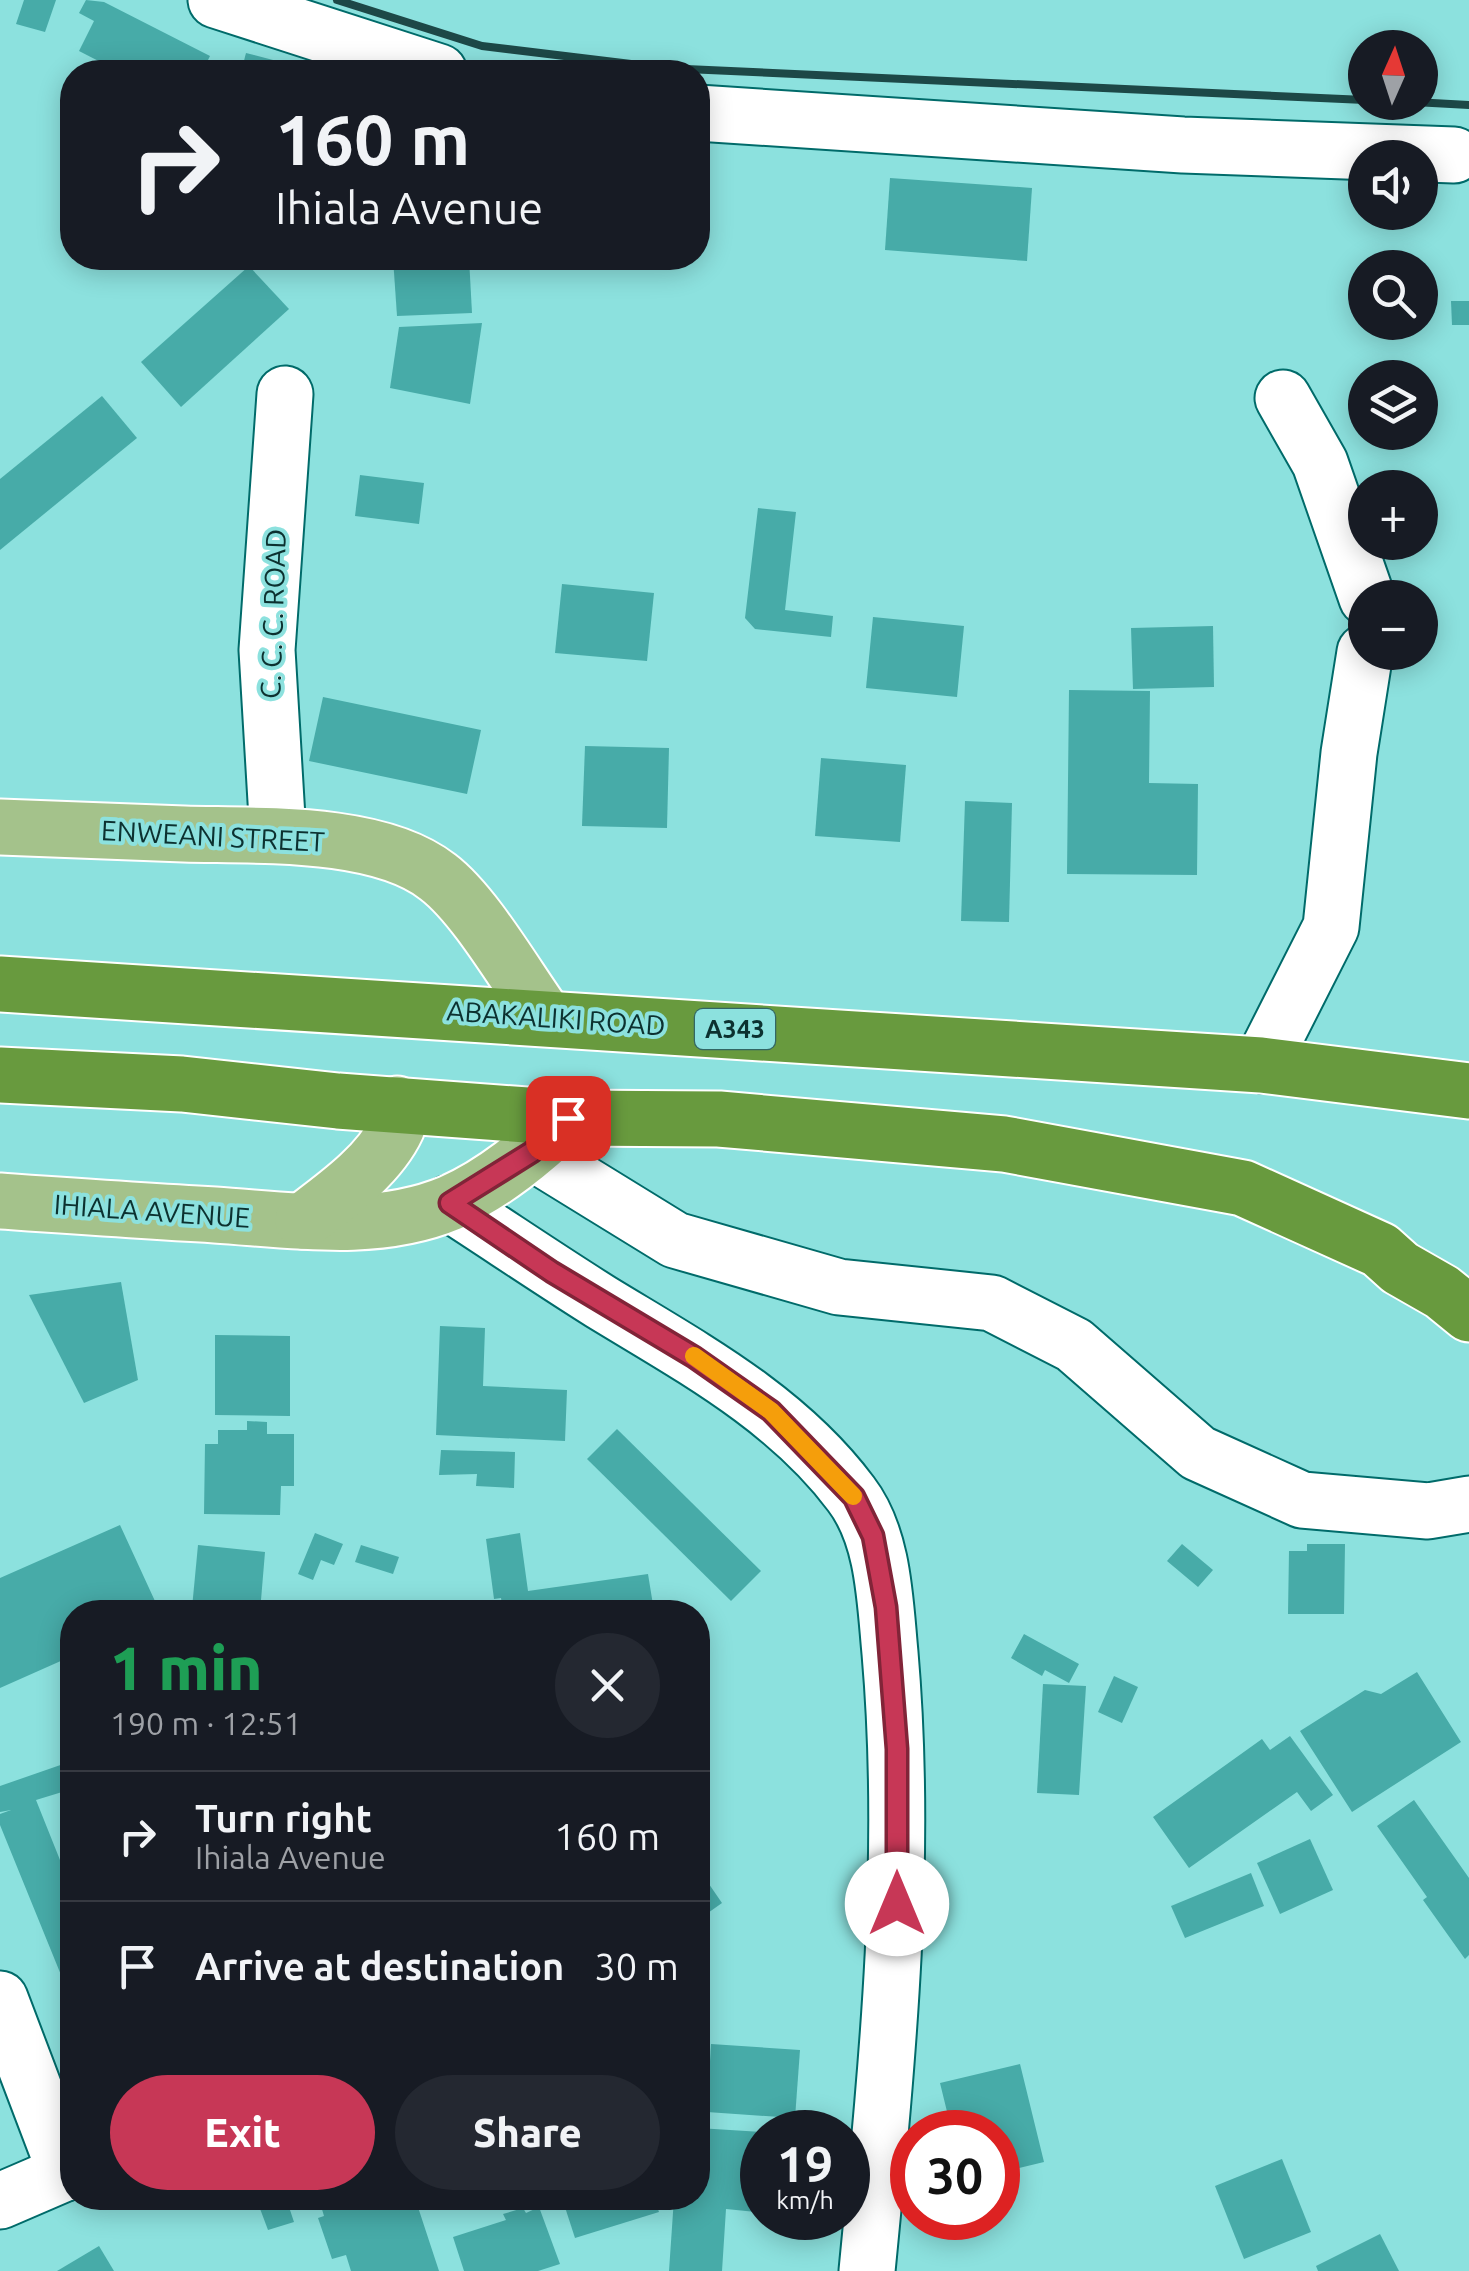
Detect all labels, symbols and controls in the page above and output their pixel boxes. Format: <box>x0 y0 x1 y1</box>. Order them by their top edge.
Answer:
north arrow <box>1348 30 1438 120</box>
map controls <box>1348 30 1438 670</box>
icon: right <box>110 100 240 230</box>
text: 160 m <box>275 100 470 178</box>
button: sound <box>1348 140 1438 230</box>
text: Ihiala Avenue <box>275 182 543 233</box>
button: search <box>1348 250 1438 340</box>
button: layers <box>1348 360 1438 450</box>
button: + <box>1348 470 1438 560</box>
street label: C. C. C. ROAD <box>254 528 291 700</box>
button: − <box>1348 580 1438 670</box>
street label: ENWEANI STREET <box>100 814 326 857</box>
street label: ABAKALIKI ROAD <box>446 994 666 1041</box>
road number: A343 <box>695 1009 775 1049</box>
pin <box>526 1076 611 1161</box>
icon: arrive <box>541 1091 596 1146</box>
street label: IHIALA AVENUE <box>53 1188 251 1233</box>
button: close <box>555 1633 660 1738</box>
text: 1 min <box>110 1634 263 1701</box>
text: 190 m · 12:51 <box>110 1705 302 1741</box>
text: Turn right <box>195 1797 372 1839</box>
icon: right <box>110 1809 165 1864</box>
text: 160 m <box>554 1815 660 1857</box>
text: Ihiala Avenue <box>195 1839 386 1875</box>
position arrow <box>845 1852 949 1956</box>
icon: arrive <box>110 1939 165 1994</box>
text: Arrive at destination <box>195 1945 564 1987</box>
text: 30 m <box>594 1945 679 1987</box>
button: Exit <box>110 2075 375 2190</box>
button: Share <box>395 2075 660 2190</box>
speed limit sign: 30 <box>890 2110 1020 2240</box>
text: 19 <box>777 2135 833 2191</box>
text: km/h <box>776 2186 834 2214</box>

